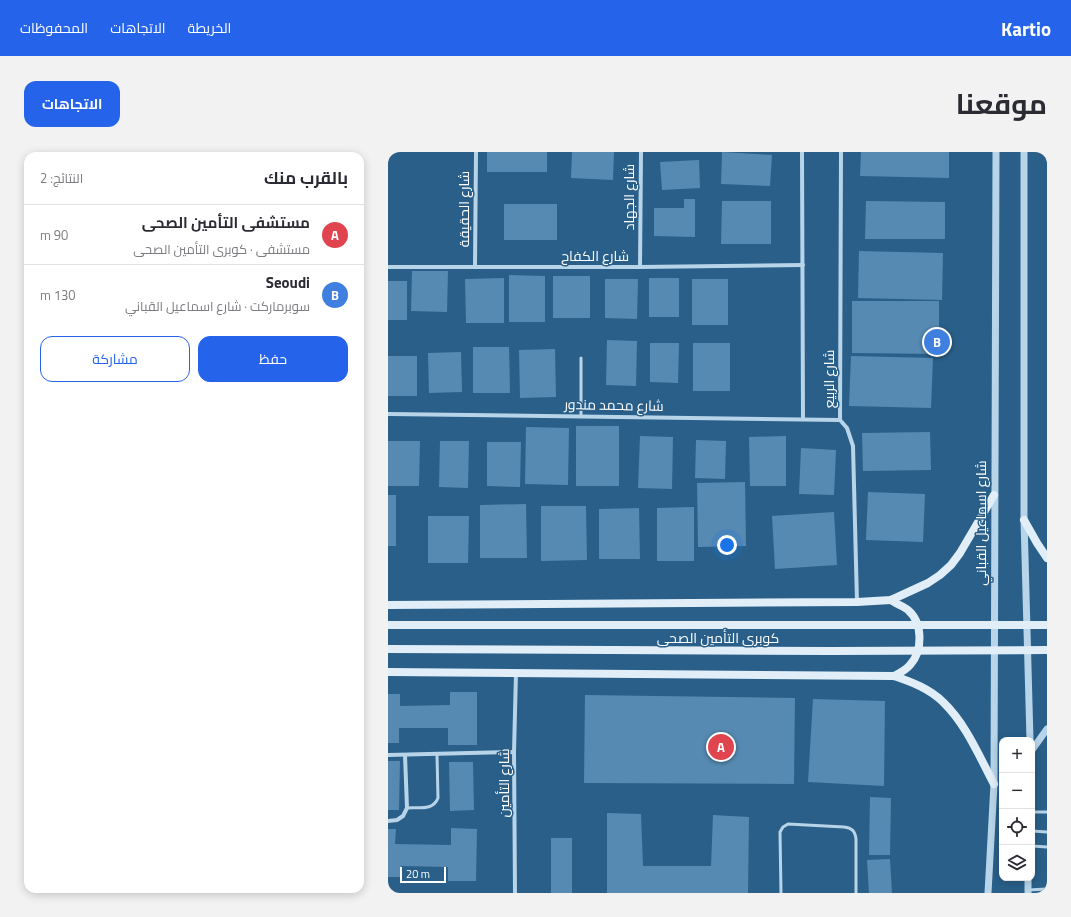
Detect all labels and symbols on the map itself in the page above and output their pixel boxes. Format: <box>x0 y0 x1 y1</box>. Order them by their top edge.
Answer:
street label: شارع الجهاد <box>618 164 639 230</box>
street label: شارع الحقيقة <box>453 171 474 247</box>
street label: شارع الكفاح <box>561 245 629 266</box>
pin: B <box>924 327 950 357</box>
street label: شارع الربيع <box>818 350 839 408</box>
street label: شارع محمد مندور <box>563 393 664 416</box>
street label: شارع اسماعيل القباني <box>970 460 993 586</box>
your location <box>717 535 737 555</box>
street label: كوبرى التأمين الصحى <box>657 627 779 648</box>
pin: A <box>708 732 734 762</box>
street label: شارع التأمين <box>493 749 514 817</box>
scale bar <box>400 865 446 884</box>

